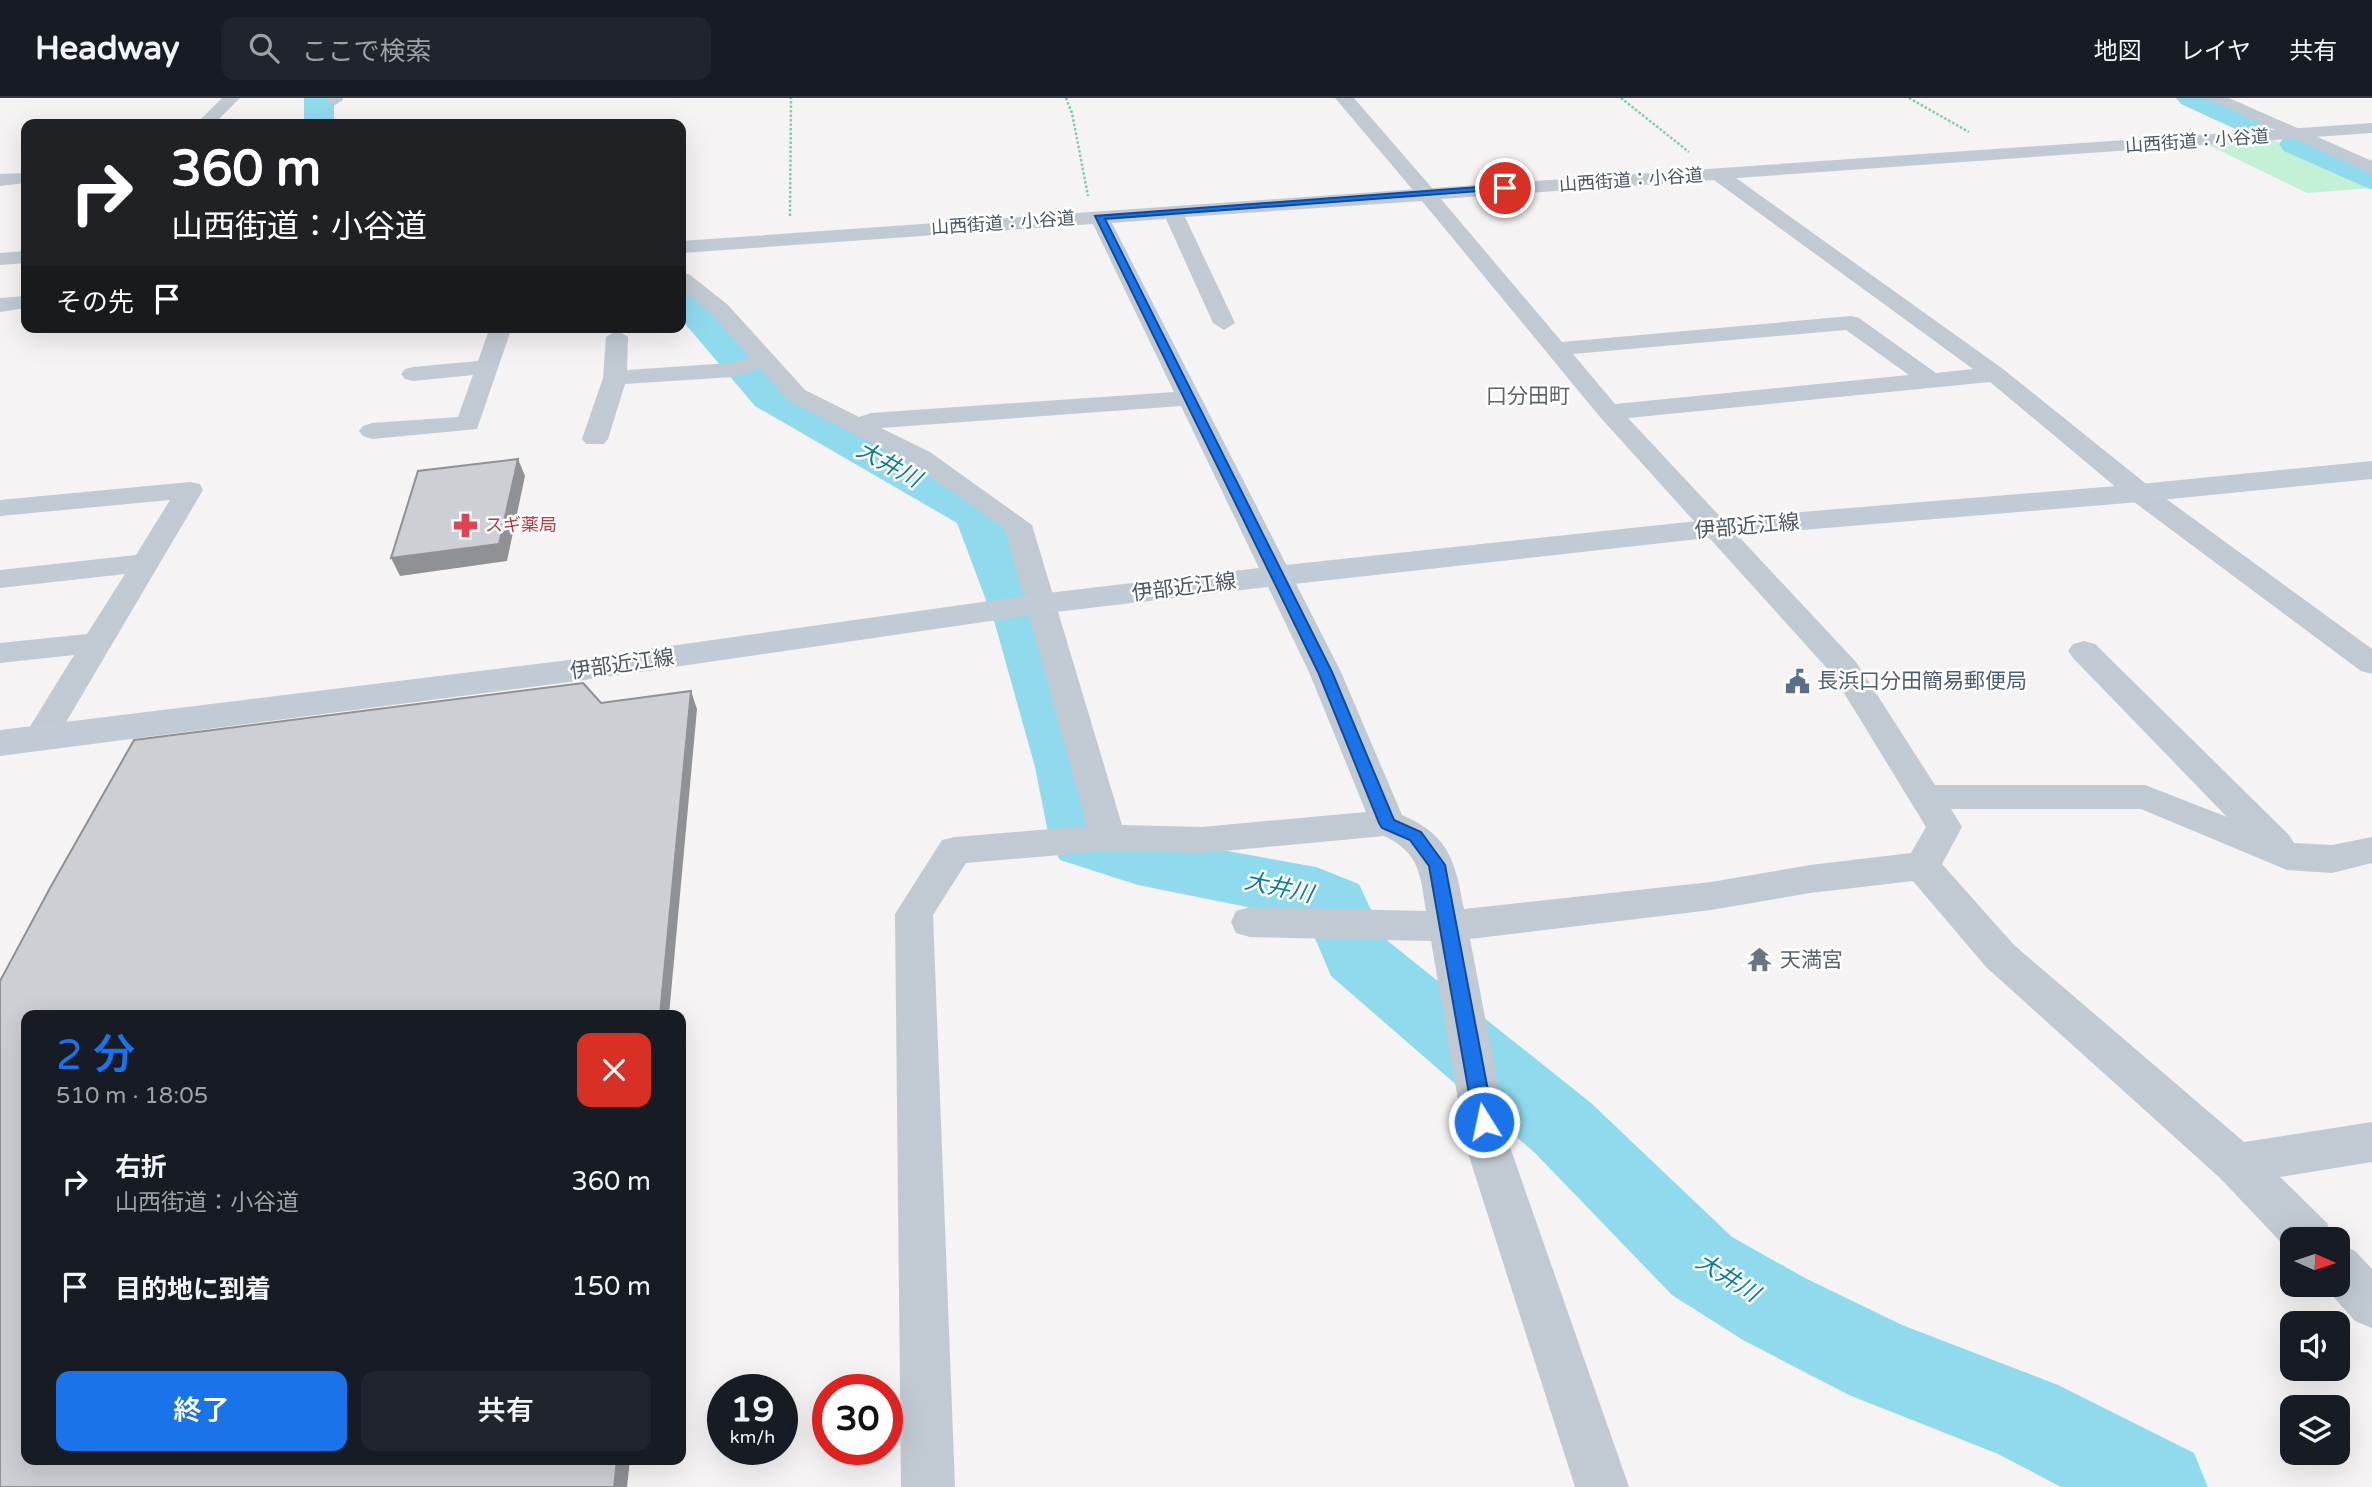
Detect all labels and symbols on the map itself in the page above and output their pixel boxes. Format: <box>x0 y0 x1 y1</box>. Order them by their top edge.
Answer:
street label: 山西街道：小谷道 <box>2124 125 2270 157</box>
pin <box>1475 158 1535 218</box>
street label: 山西街道：小谷道 <box>1558 164 1704 196</box>
street label: 山西街道：小谷道 <box>930 207 1076 239</box>
district label: 口分田町 <box>1486 384 1570 409</box>
water label: 大井川 <box>852 436 928 495</box>
street label: 伊部近江線 <box>1694 509 1800 544</box>
pharmacy icon: スギ薬局 <box>451 511 479 539</box>
place label: スギ薬局 <box>485 514 557 536</box>
street label: 伊部近江線 <box>1130 569 1238 606</box>
street label: 伊部近江線 <box>568 645 676 684</box>
public building icon: 長浜口分田簡易郵便局 <box>1783 667 1811 695</box>
place label: 長浜口分田簡易郵便局 <box>1817 669 2027 694</box>
water label: 大井川 <box>1242 867 1318 909</box>
temple icon: 天満宮 <box>1746 946 1774 974</box>
place label: 天満宮 <box>1780 948 1843 973</box>
position arrow <box>1447 1085 1521 1159</box>
north arrow <box>2280 1227 2350 1297</box>
water label: 大井川 <box>1691 1248 1767 1310</box>
speed limit sign: 30 <box>812 1374 903 1465</box>

